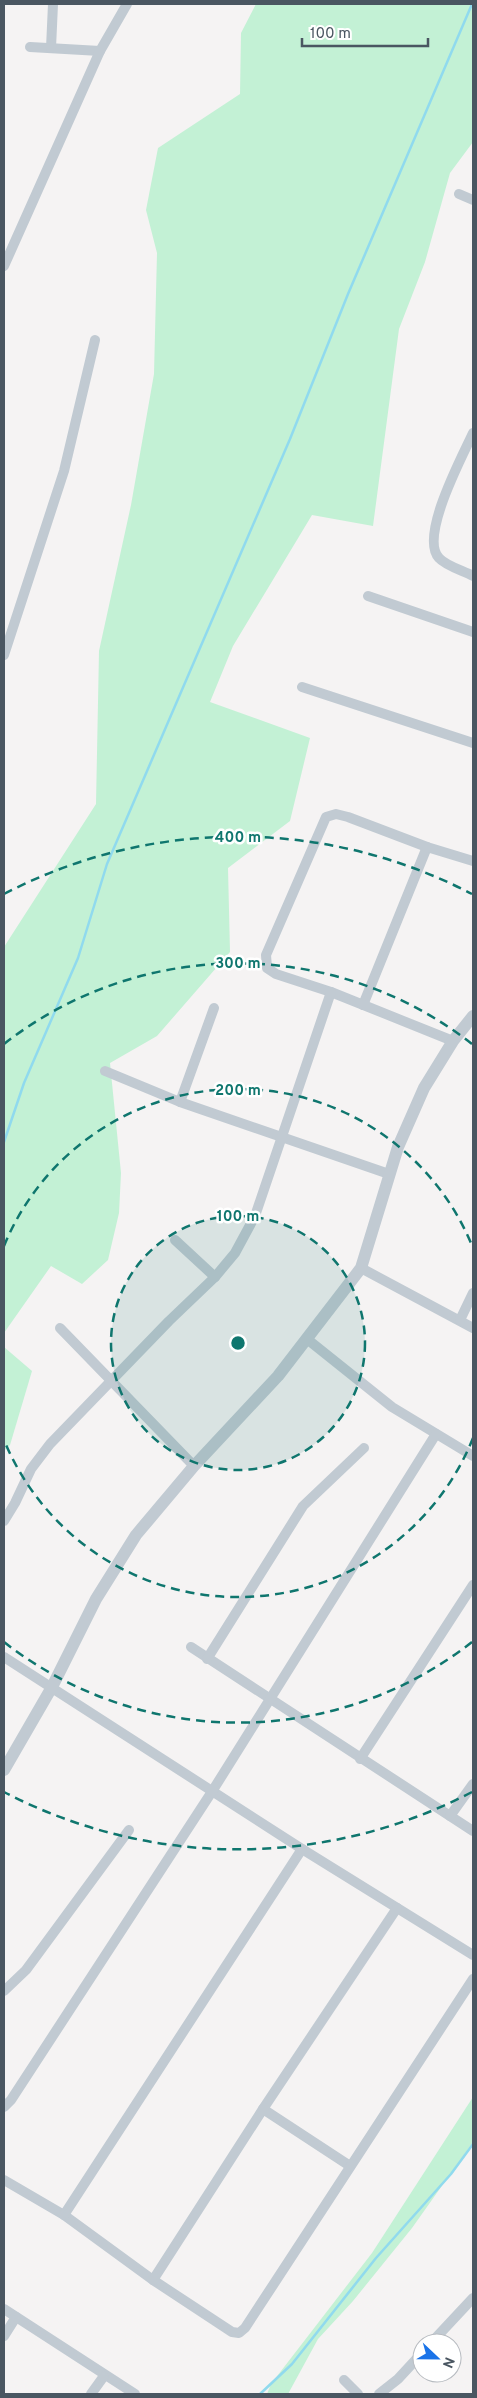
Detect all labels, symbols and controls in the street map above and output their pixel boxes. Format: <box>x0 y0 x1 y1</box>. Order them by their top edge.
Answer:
scale bar <box>302 15 428 47</box>
text: 100 m <box>310 25 351 44</box>
text: 400 m <box>215 829 261 848</box>
text: 300 m <box>215 955 261 974</box>
text: 200 m <box>215 1082 261 1101</box>
text: 100 m <box>217 1208 259 1227</box>
centre of rings <box>229 1334 247 1352</box>
north arrow <box>412 2333 462 2383</box>
text: N <box>438 2354 457 2370</box>

